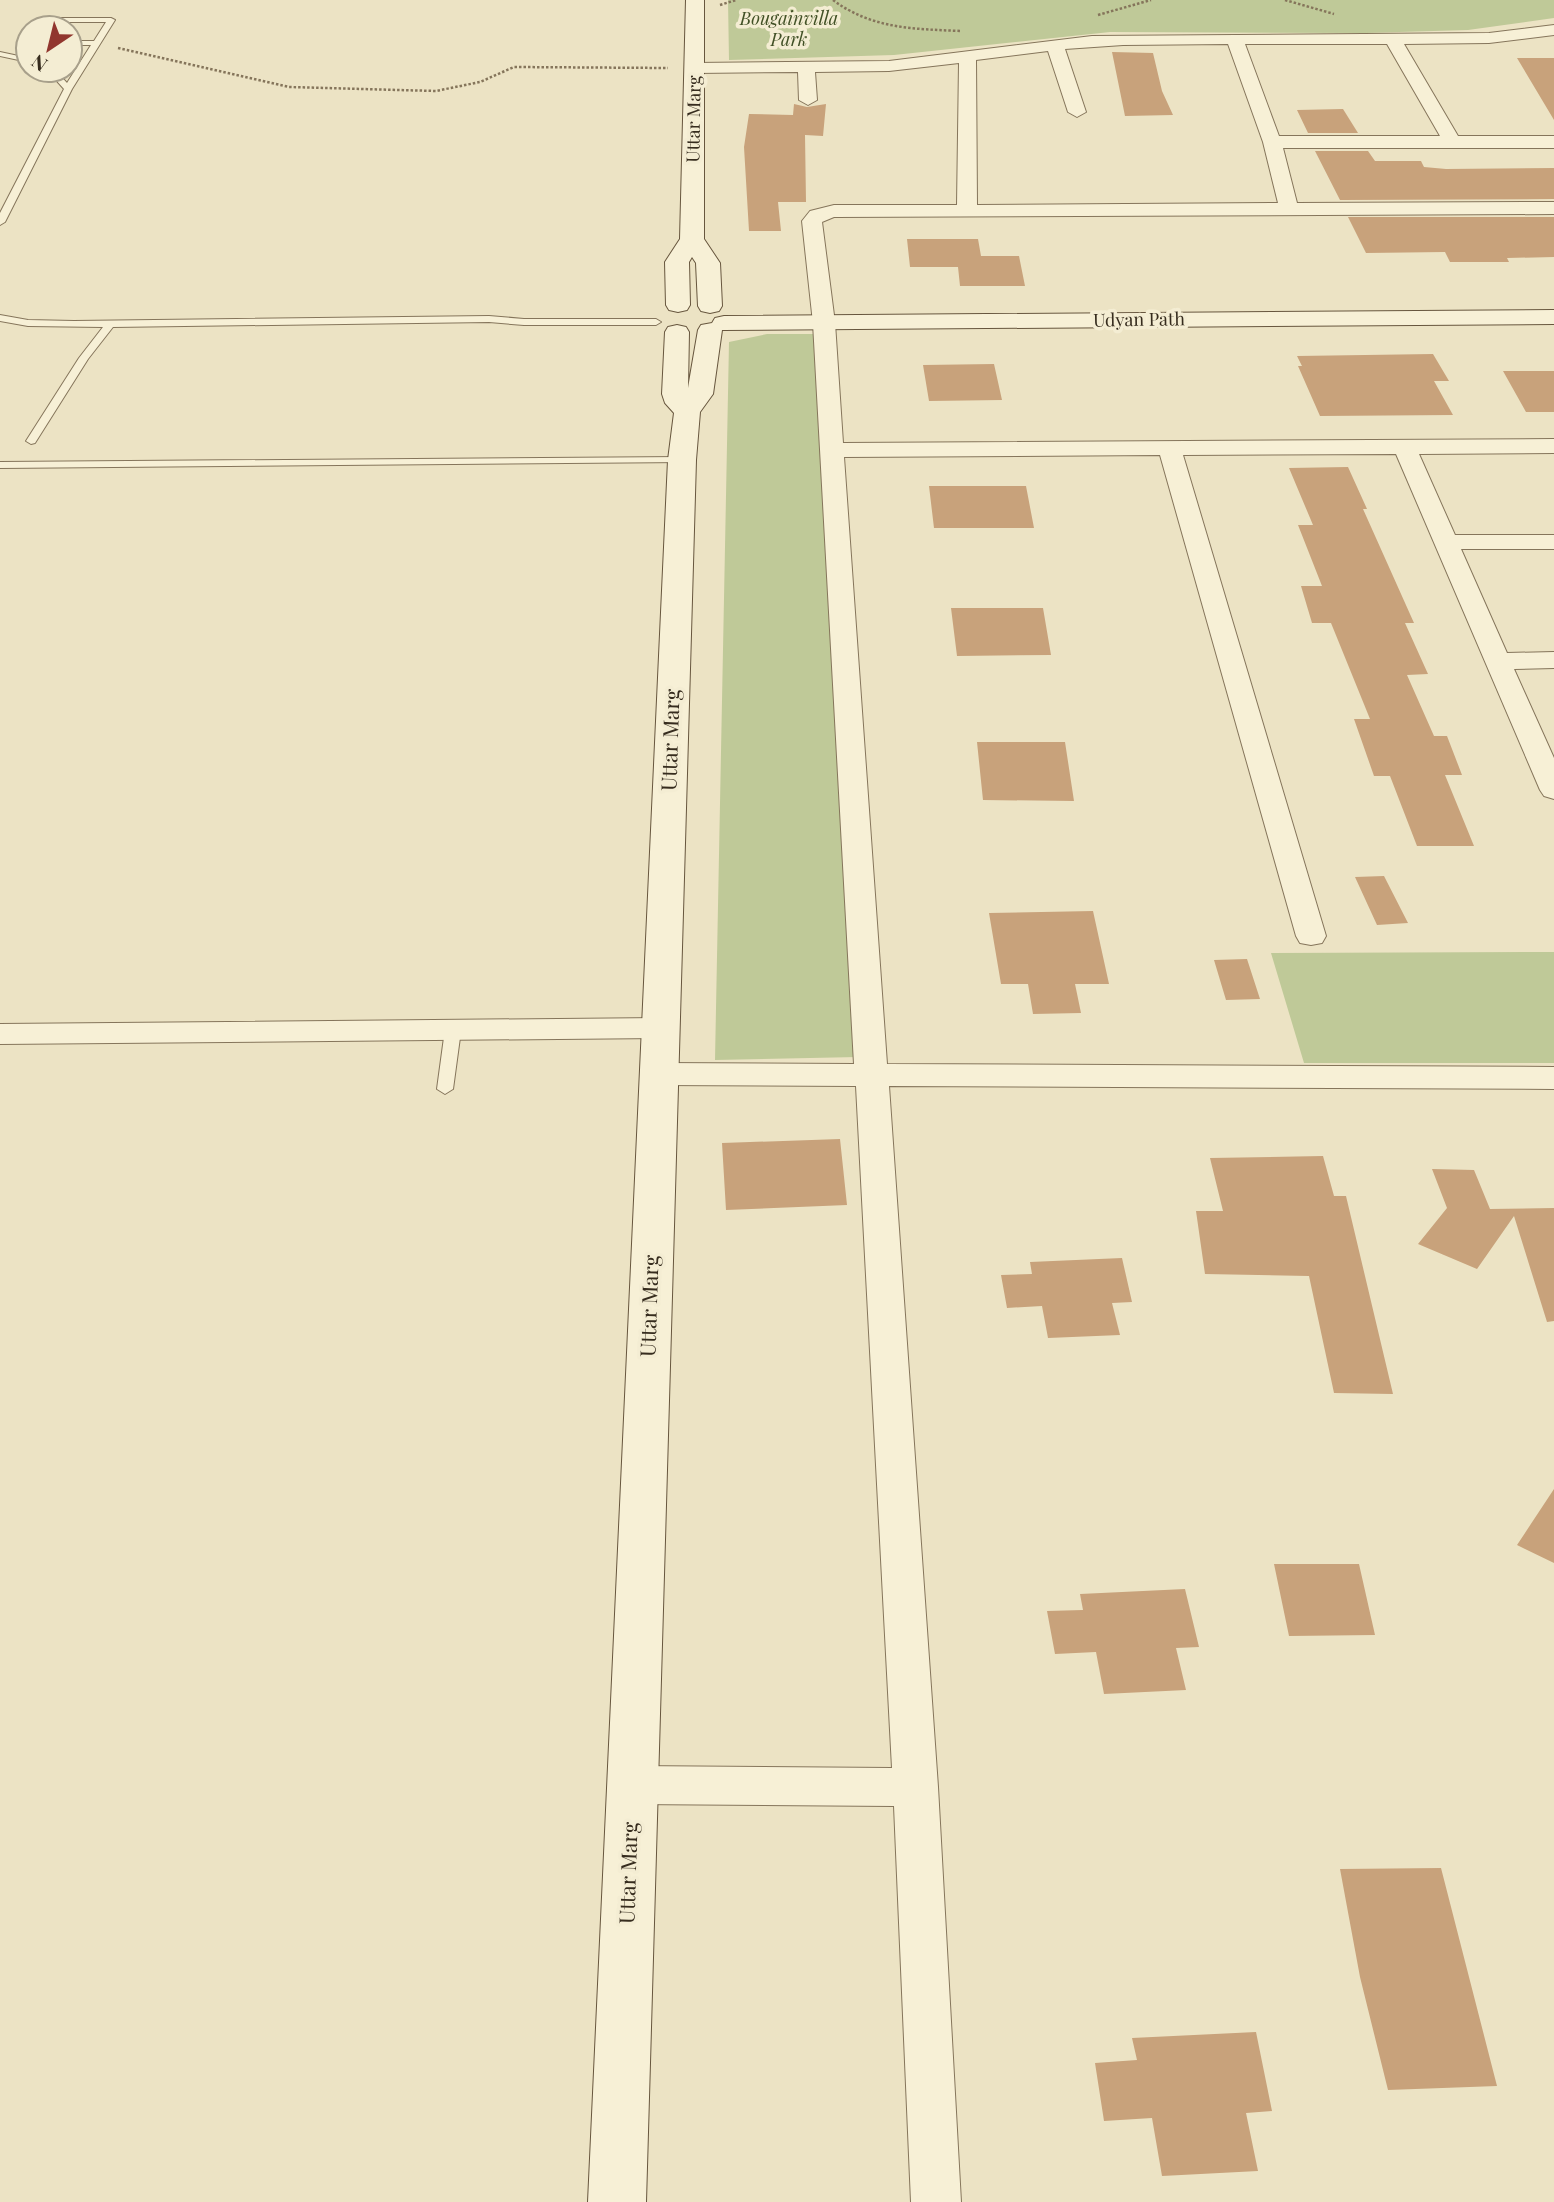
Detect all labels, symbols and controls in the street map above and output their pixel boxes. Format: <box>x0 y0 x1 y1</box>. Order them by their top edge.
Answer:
park label: Bougainvilla Park <box>739 6 838 51</box>
north arrow <box>14 14 84 84</box>
text: N <box>25 49 52 78</box>
street label: Uttar Marg <box>680 75 706 163</box>
street label: Udyan Path <box>1093 306 1185 332</box>
street label: Uttar Marg <box>653 688 685 791</box>
street label: Uttar Marg <box>632 1254 664 1357</box>
street label: Uttar Marg <box>611 1821 643 1924</box>

